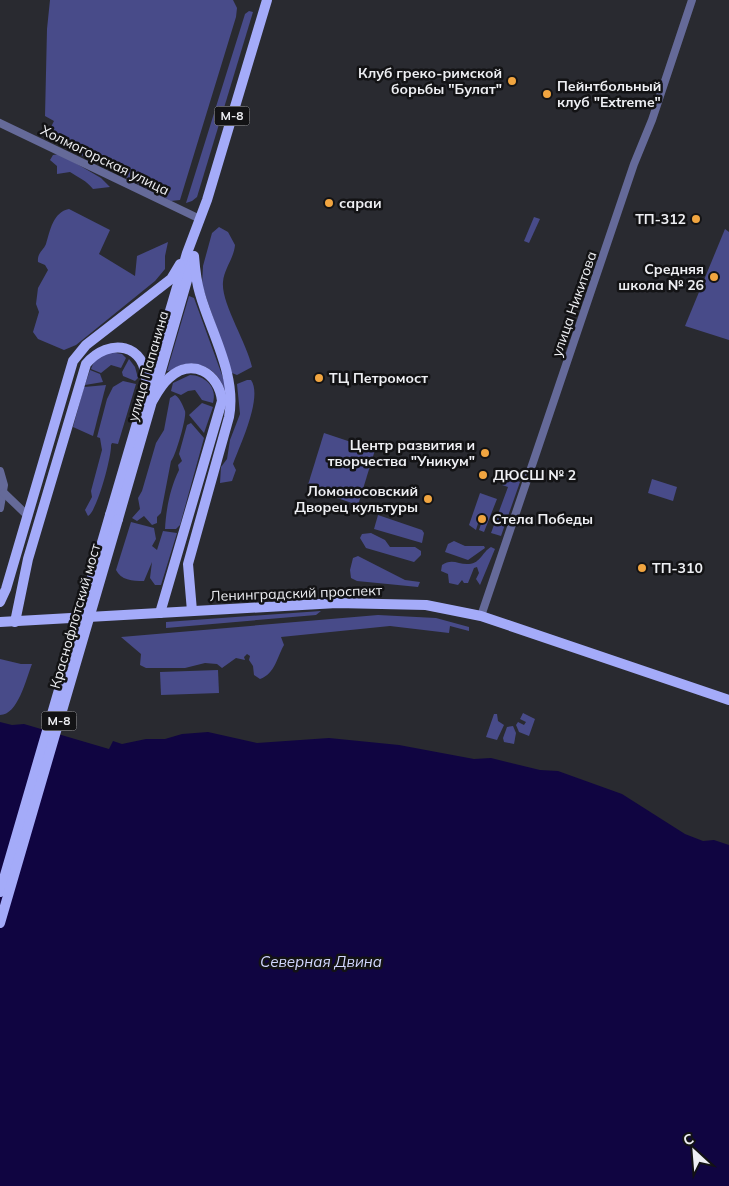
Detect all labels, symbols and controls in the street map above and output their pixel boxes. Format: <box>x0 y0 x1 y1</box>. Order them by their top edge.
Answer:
place label: Клуб греко-римской борьбы "Булат" <box>358 64 502 98</box>
marker: Клуб греко-римской борьбы "Булат" <box>506 75 518 87</box>
place label: Пейнтбольный клуб "Extreme" <box>557 77 661 111</box>
marker: Пейнтбольный клуб "Extreme" <box>541 88 553 100</box>
road number: М-8 <box>214 106 250 125</box>
street label: Холмогорская улица <box>38 121 172 199</box>
place label: сараи <box>339 194 382 212</box>
marker: сараи <box>323 197 335 209</box>
place label: ТП-312 <box>635 210 686 228</box>
marker: ТП-312 <box>690 213 702 225</box>
street label: улица Никитова <box>548 249 600 359</box>
place label: Средняя школа № 26 <box>618 260 704 294</box>
marker: Средняя школа № 26 <box>708 271 720 283</box>
street label: улица Папанина <box>124 309 172 423</box>
place label: ТЦ Петромост <box>329 369 428 387</box>
marker: ТЦ Петромост <box>313 372 325 384</box>
place label: Центр развития и творчества "Уникум" <box>328 436 475 470</box>
marker: Центр развития и творчества "Уникум" <box>479 447 491 459</box>
place label: ДЮСШ № 2 <box>493 466 576 484</box>
marker: ДЮСШ № 2 <box>477 469 489 481</box>
place label: Ломоносовский Дворец культуры <box>294 482 418 516</box>
marker: Ломоносовский Дворец культуры <box>422 493 434 505</box>
place label: Стела Победы <box>492 510 593 528</box>
marker: Стела Победы <box>476 513 488 525</box>
street label: Краснофлотский мост <box>46 541 104 691</box>
place label: ТП-310 <box>652 559 703 577</box>
marker: ТП-310 <box>636 562 648 574</box>
street label: Ленинградский проспект <box>210 581 383 605</box>
road number: М-8 <box>42 711 76 730</box>
water label: Северная Двина <box>260 952 382 971</box>
north arrow <box>669 1126 719 1176</box>
text: С <box>680 1129 697 1150</box>

